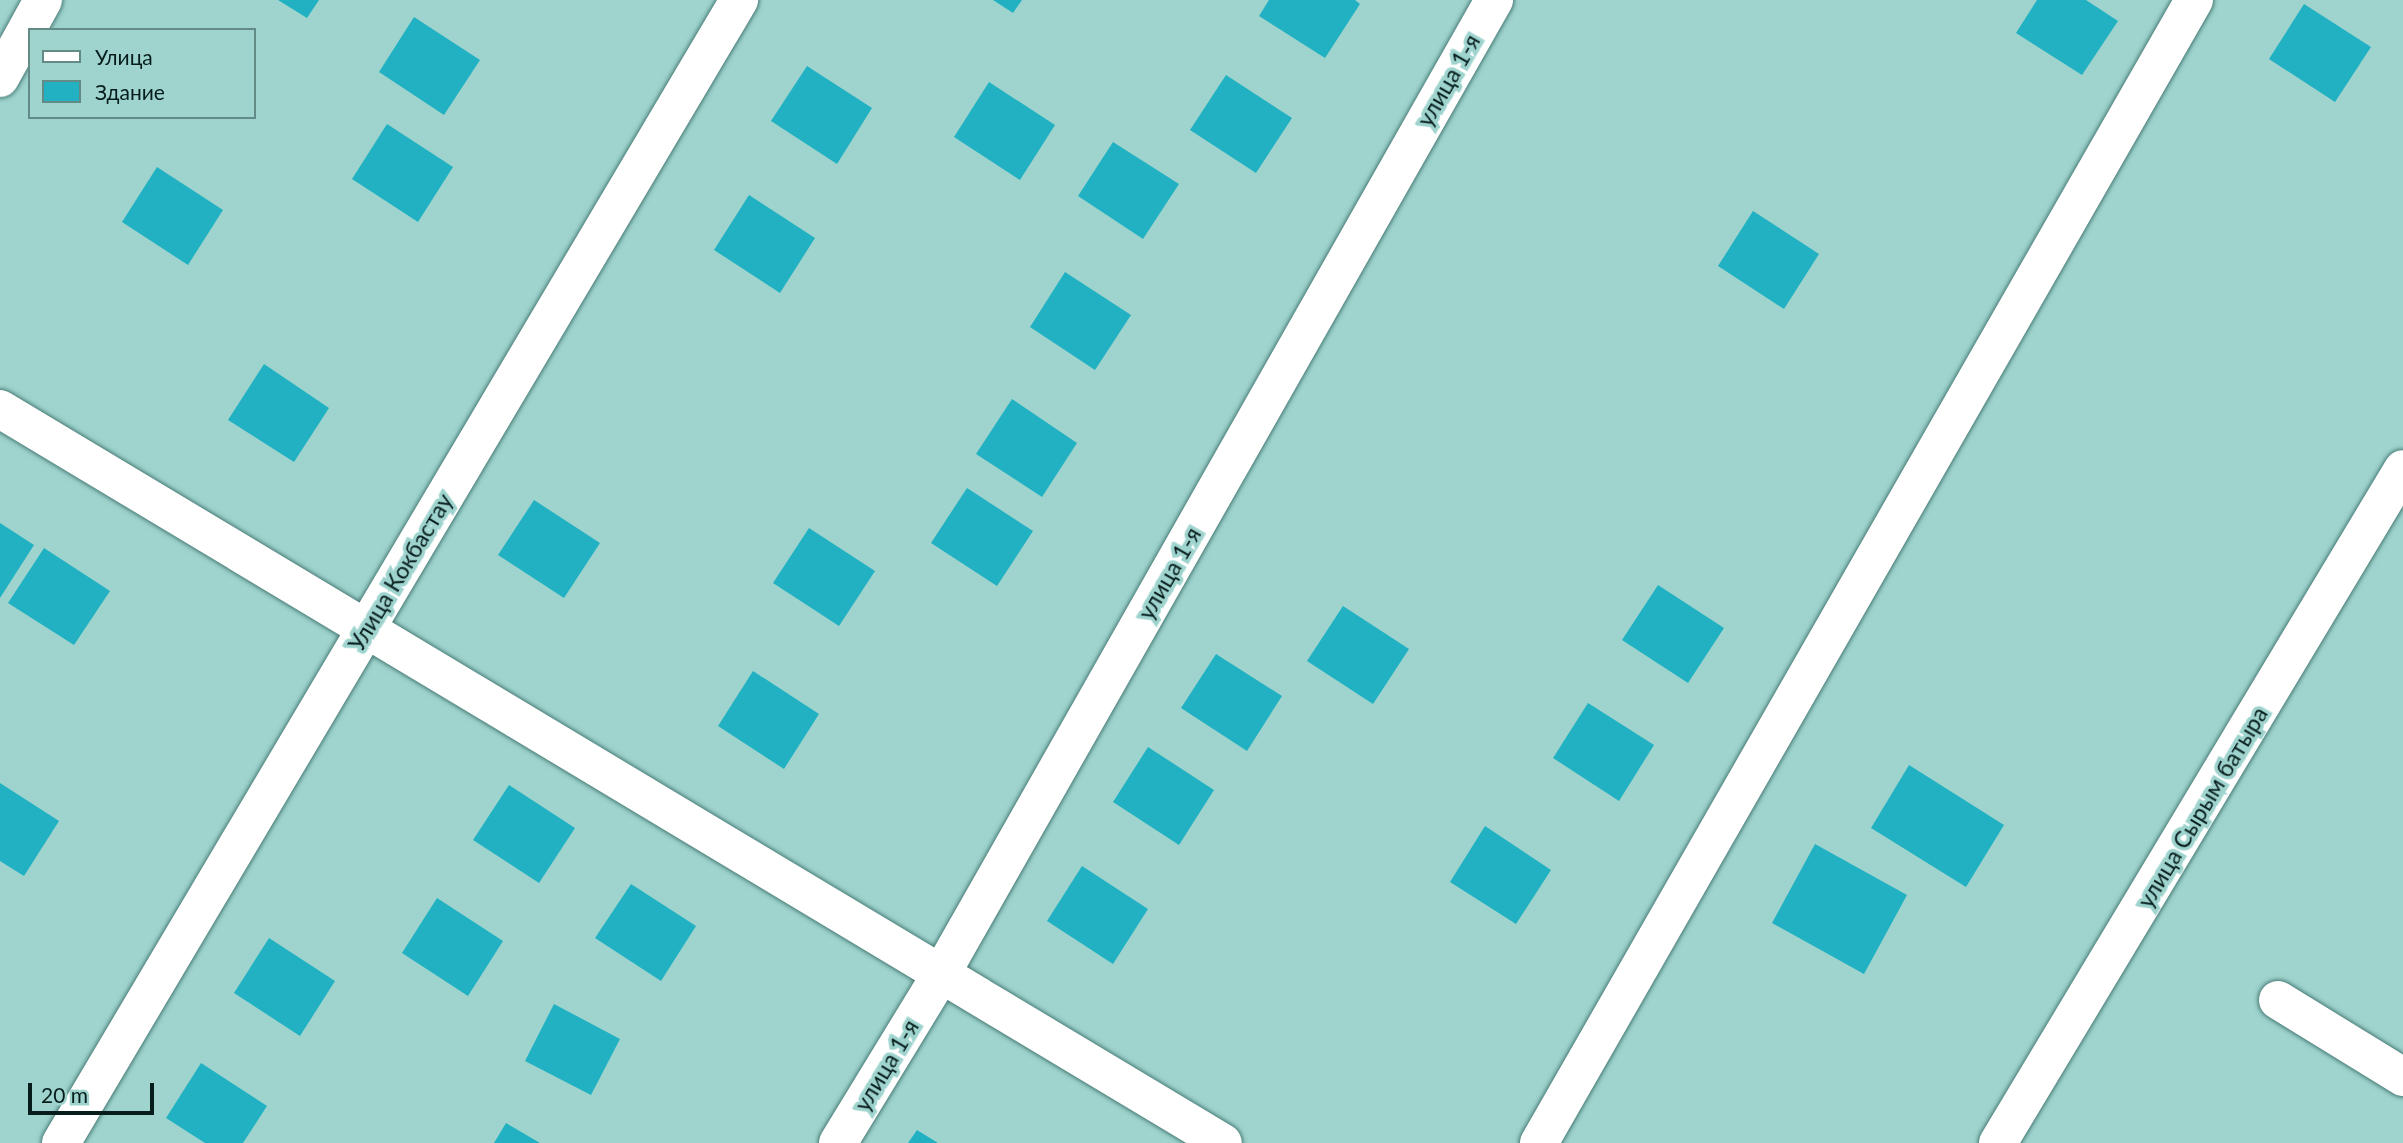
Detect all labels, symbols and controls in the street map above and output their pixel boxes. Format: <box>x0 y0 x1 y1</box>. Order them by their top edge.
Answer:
legend <box>28 28 256 119</box>
street label: улица 1-я <box>1411 29 1485 131</box>
text: Улица <box>95 44 153 69</box>
text: Здание <box>95 79 165 104</box>
street label: Улица Кокбастау <box>342 488 458 656</box>
street label: улица 1-я <box>1132 522 1206 624</box>
street label: улица Сырым батыра <box>2131 702 2273 912</box>
street label: улица 1-я <box>848 1014 924 1116</box>
scale bar <box>32 1070 158 1114</box>
text: 20 m <box>41 1082 88 1107</box>

